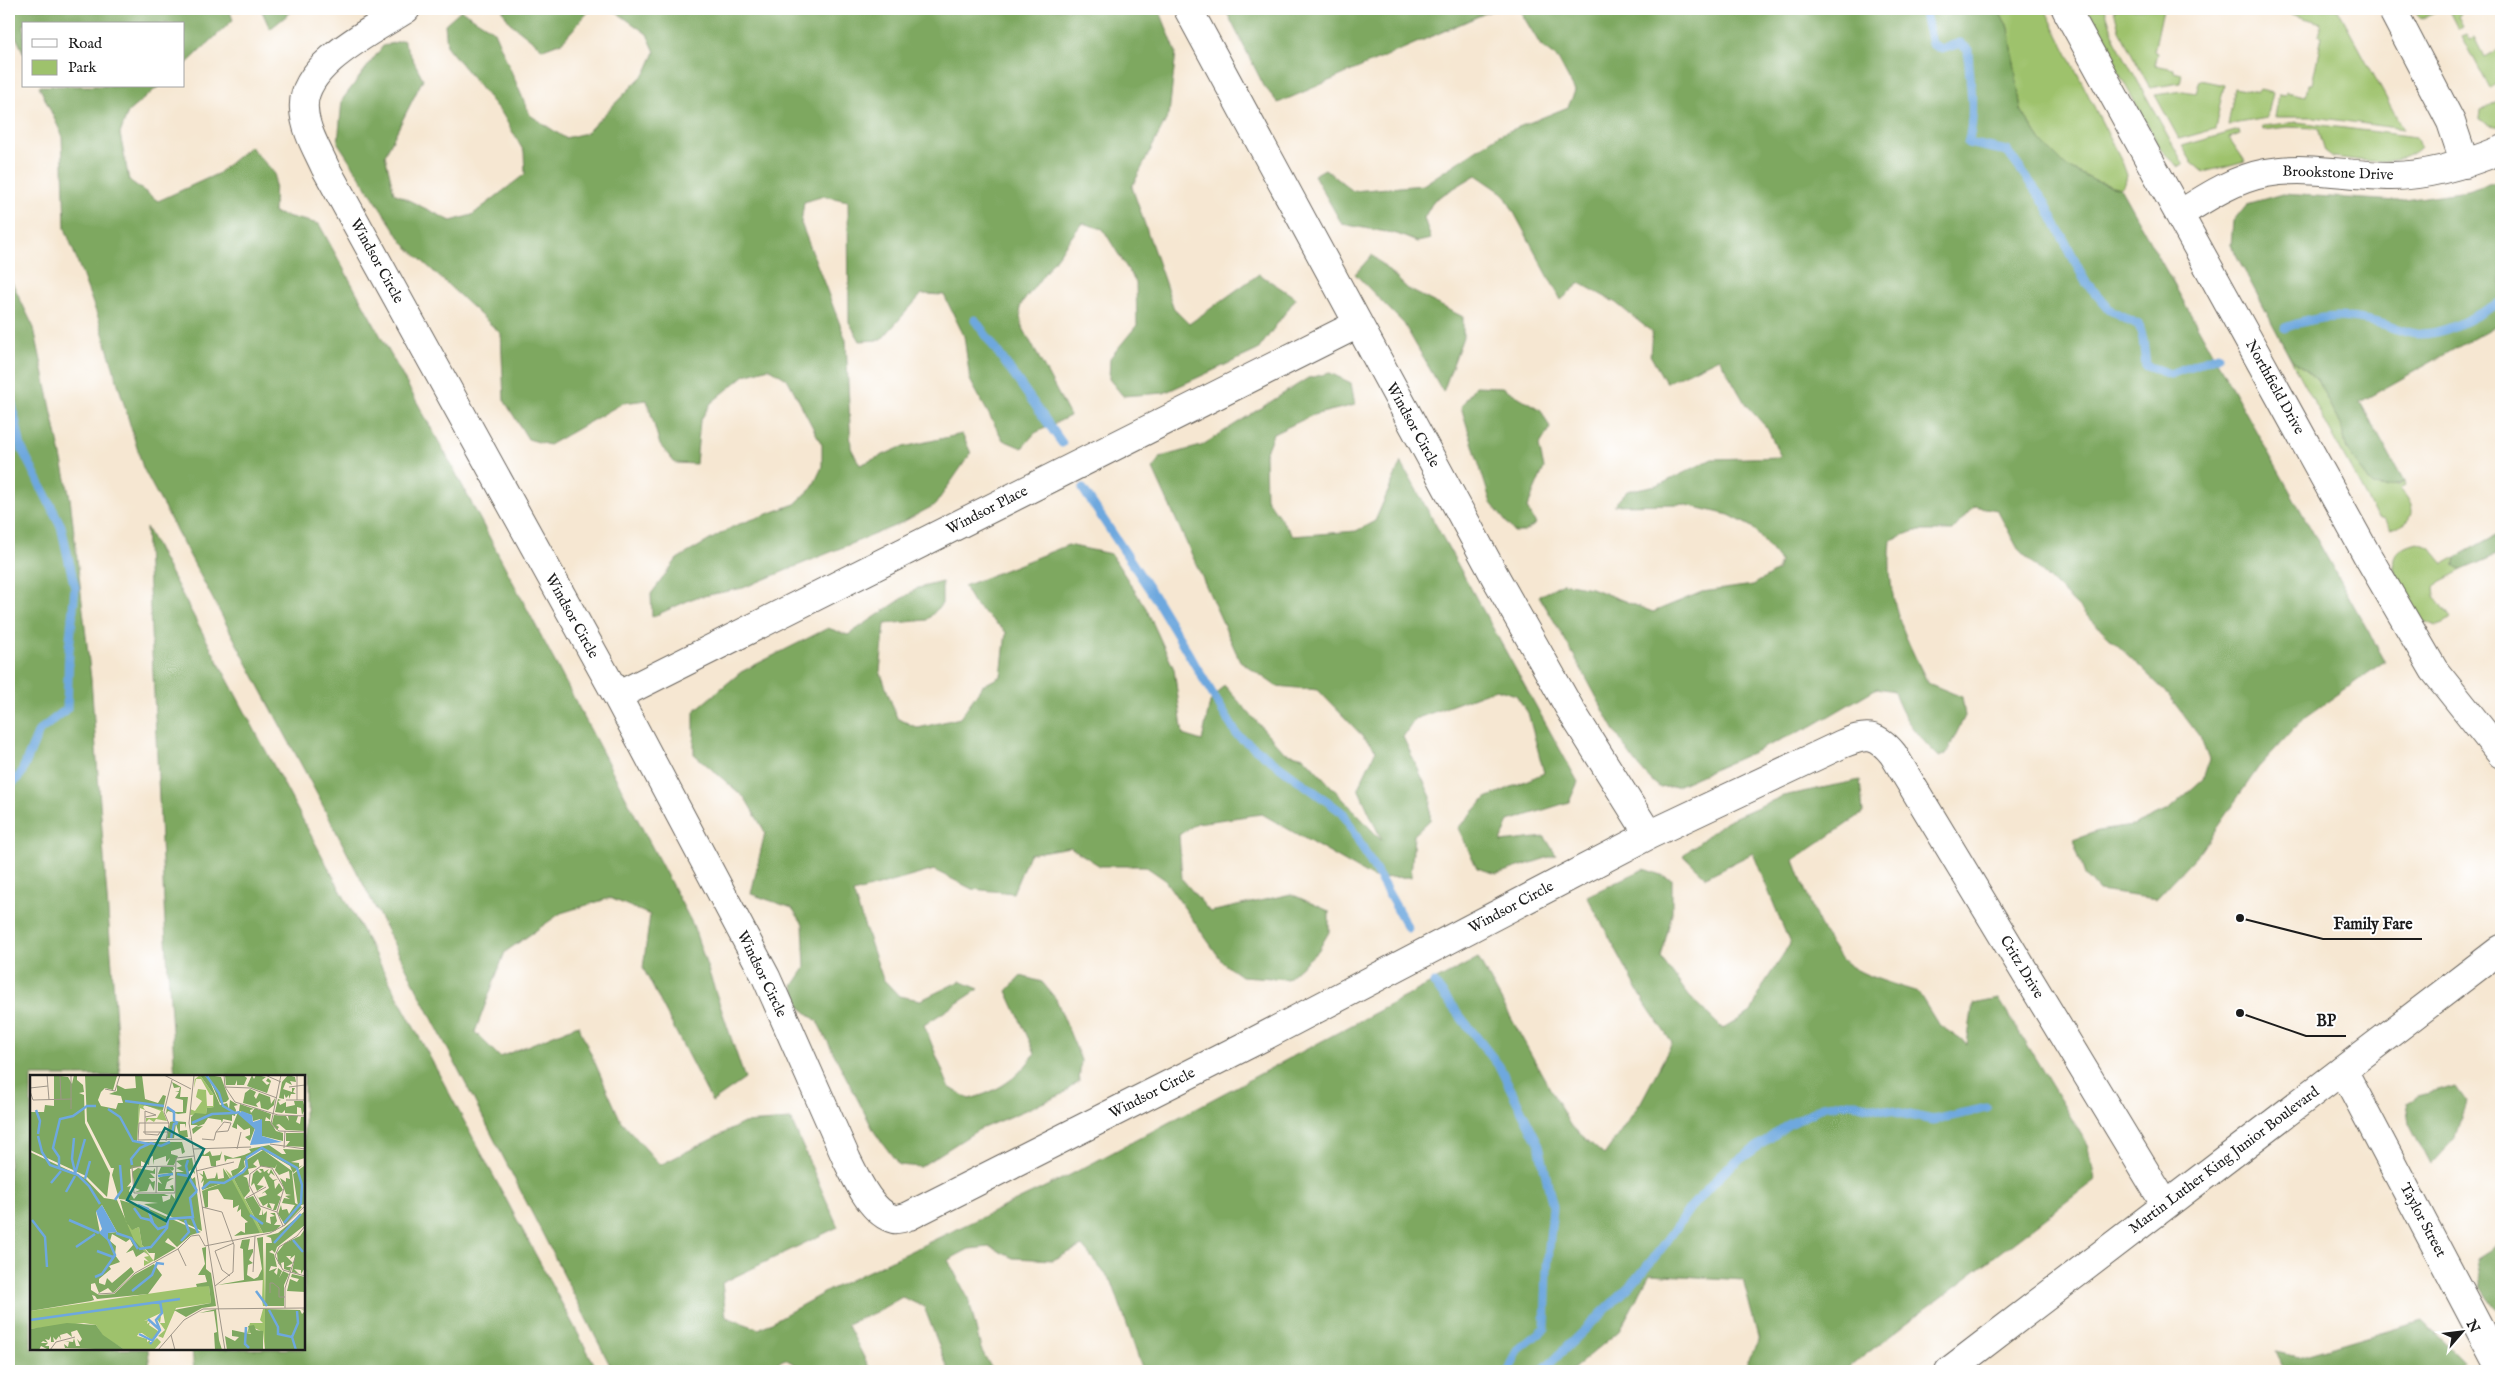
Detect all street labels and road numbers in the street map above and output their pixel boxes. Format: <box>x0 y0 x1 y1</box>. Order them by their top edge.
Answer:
street label: Brookstone Drive <box>2282 162 2394 184</box>
street label: Windsor Circle <box>346 215 408 307</box>
street label: Northfield Drive <box>2241 336 2309 438</box>
street label: Windsor Circle <box>1382 379 1444 471</box>
street label: Windsor Place <box>943 481 1031 539</box>
street label: Windsor Circle <box>541 570 603 662</box>
street label: Windsor Circle <box>1465 877 1557 937</box>
street label: Windsor Circle <box>733 928 791 1020</box>
street label: Critz Drive <box>1996 932 2048 1002</box>
street label: Windsor Circle <box>1106 1063 1198 1123</box>
street label: Martin Luther King Junior Boulevard <box>2125 1082 2324 1238</box>
street label: Taylor Street <box>2395 1180 2451 1260</box>

